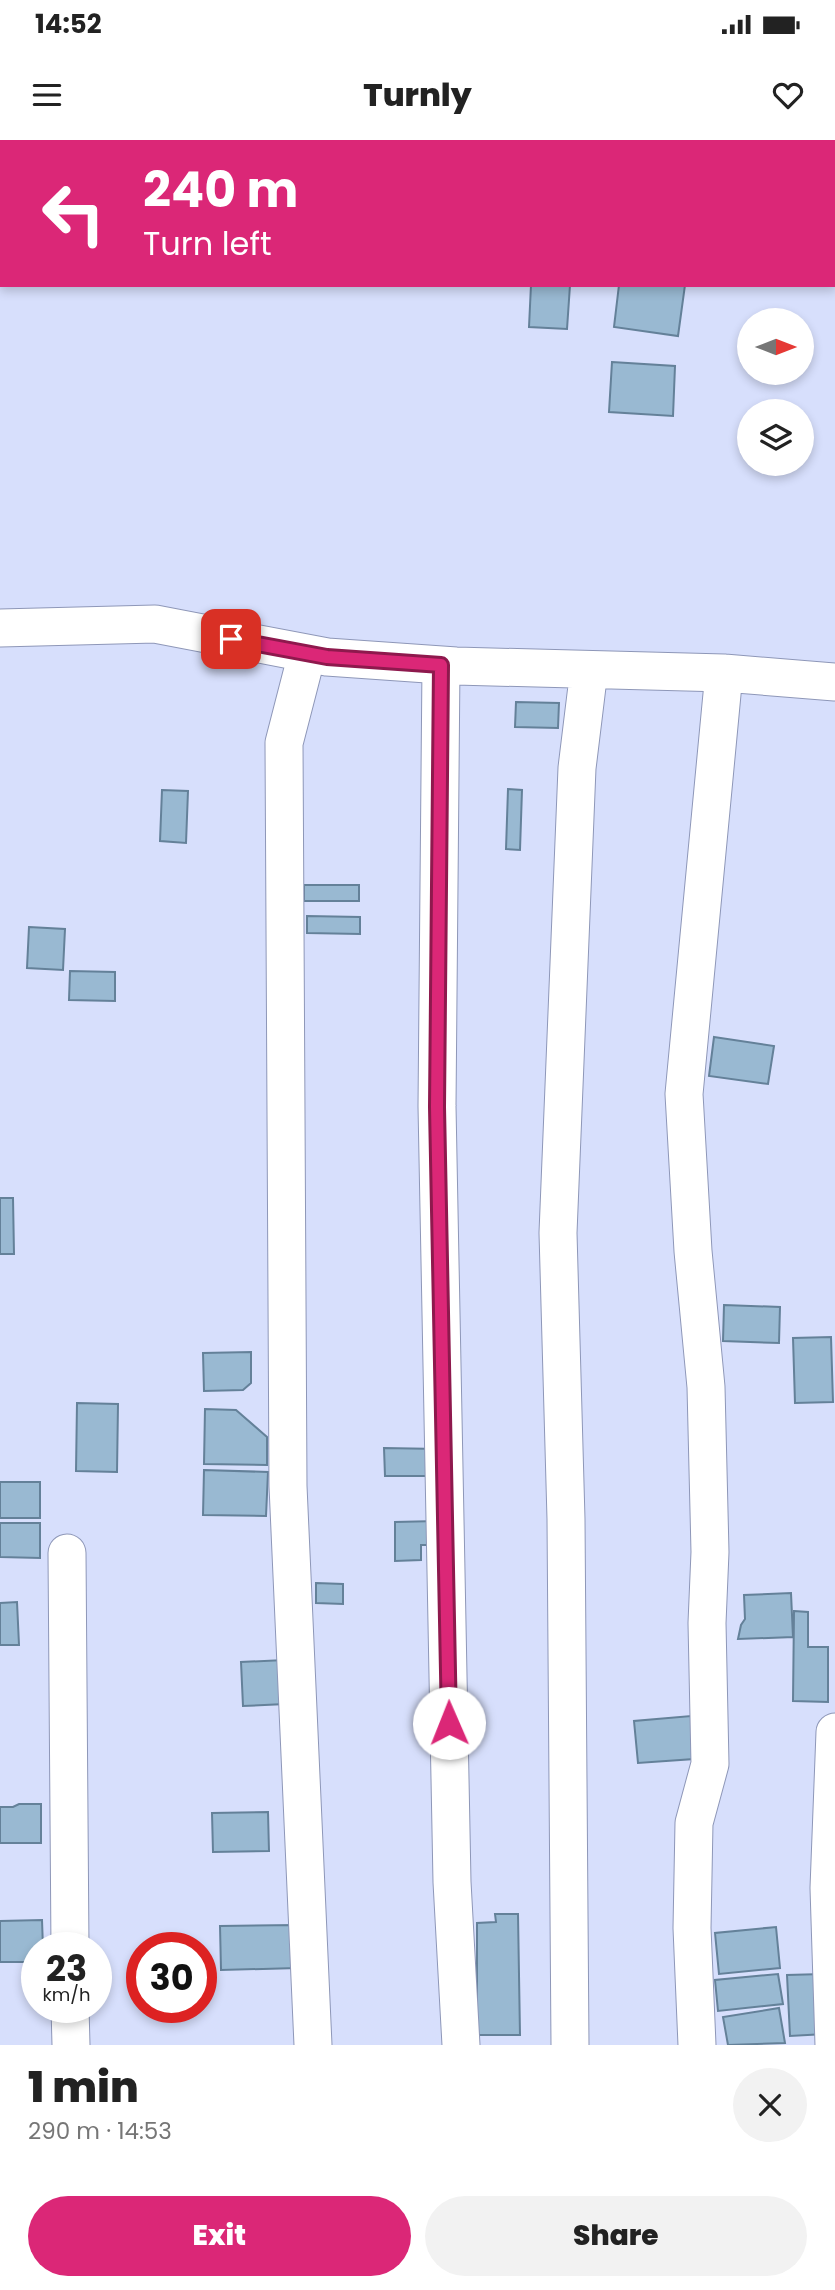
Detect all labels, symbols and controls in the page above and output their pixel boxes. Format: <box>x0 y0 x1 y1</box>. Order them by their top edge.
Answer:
text: 14:52 <box>35 6 102 42</box>
text: Turnly <box>363 72 472 117</box>
icon: menu <box>28 76 66 114</box>
icon: heart <box>769 76 807 114</box>
text: 240 m <box>143 156 298 224</box>
icon: left <box>28 168 119 259</box>
text: Turn left <box>143 221 272 266</box>
north arrow <box>737 308 814 385</box>
map controls <box>737 308 814 476</box>
button: layers <box>737 399 814 476</box>
pin <box>201 609 261 669</box>
icon: arrive <box>212 620 250 658</box>
position arrow <box>412 1686 486 1760</box>
speed limit sign: 30 <box>126 1932 217 2023</box>
text: 23 <box>46 1944 87 1993</box>
text: km/h <box>43 1982 90 2007</box>
text: 1 min <box>28 2058 139 2117</box>
button: close <box>733 2068 807 2142</box>
text: 290 m · 14:53 <box>28 2115 172 2147</box>
button: Exit <box>28 2196 411 2276</box>
button: Share <box>425 2196 807 2276</box>

